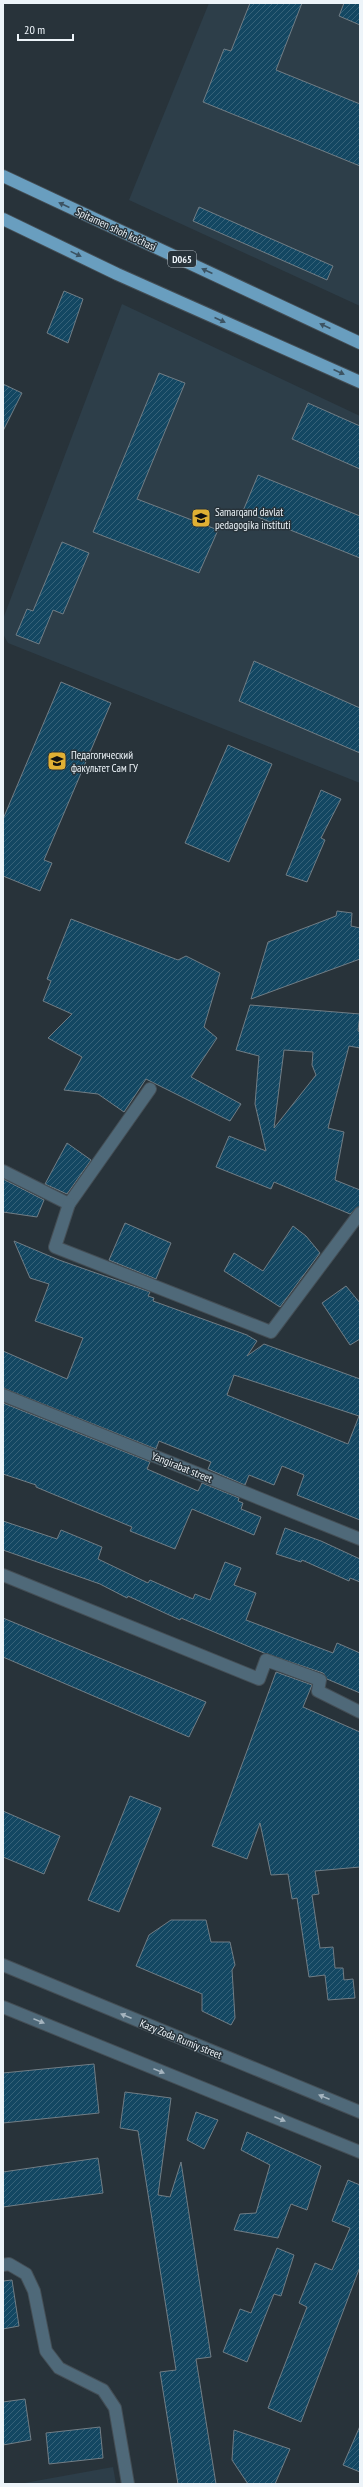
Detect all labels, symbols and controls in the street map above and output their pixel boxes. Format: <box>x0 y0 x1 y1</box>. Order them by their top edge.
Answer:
scale bar <box>18 16 73 42</box>
text: 20 m <box>24 22 45 37</box>
one-way arrow <box>57 201 69 207</box>
street label: Spitamen shoh ko'chasi <box>73 204 159 254</box>
one-way arrow <box>70 251 82 257</box>
road number: D065 <box>168 251 196 267</box>
one-way arrow <box>201 268 212 274</box>
one-way arrow <box>214 316 226 323</box>
one-way arrow <box>319 323 330 329</box>
one-way arrow <box>333 369 344 375</box>
place label: Samarqand davlat pedagogika instituti <box>215 505 291 532</box>
school or university icon: Samarqand davlat pedagogika instituti <box>190 507 212 529</box>
place label: Педагогический факультет Сам ГУ <box>71 748 138 775</box>
school or university icon: Педагогический факультет Сам ГУ <box>46 750 68 772</box>
street label: Yangirabat street <box>149 1448 215 1486</box>
one-way arrow <box>120 2013 132 2019</box>
street label: Kazy Zoda Rumiy street <box>138 2016 224 2062</box>
one-way arrow <box>34 2019 46 2025</box>
one-way arrow <box>154 2068 166 2074</box>
one-way arrow <box>317 2094 329 2100</box>
one-way arrow <box>274 2117 286 2123</box>

